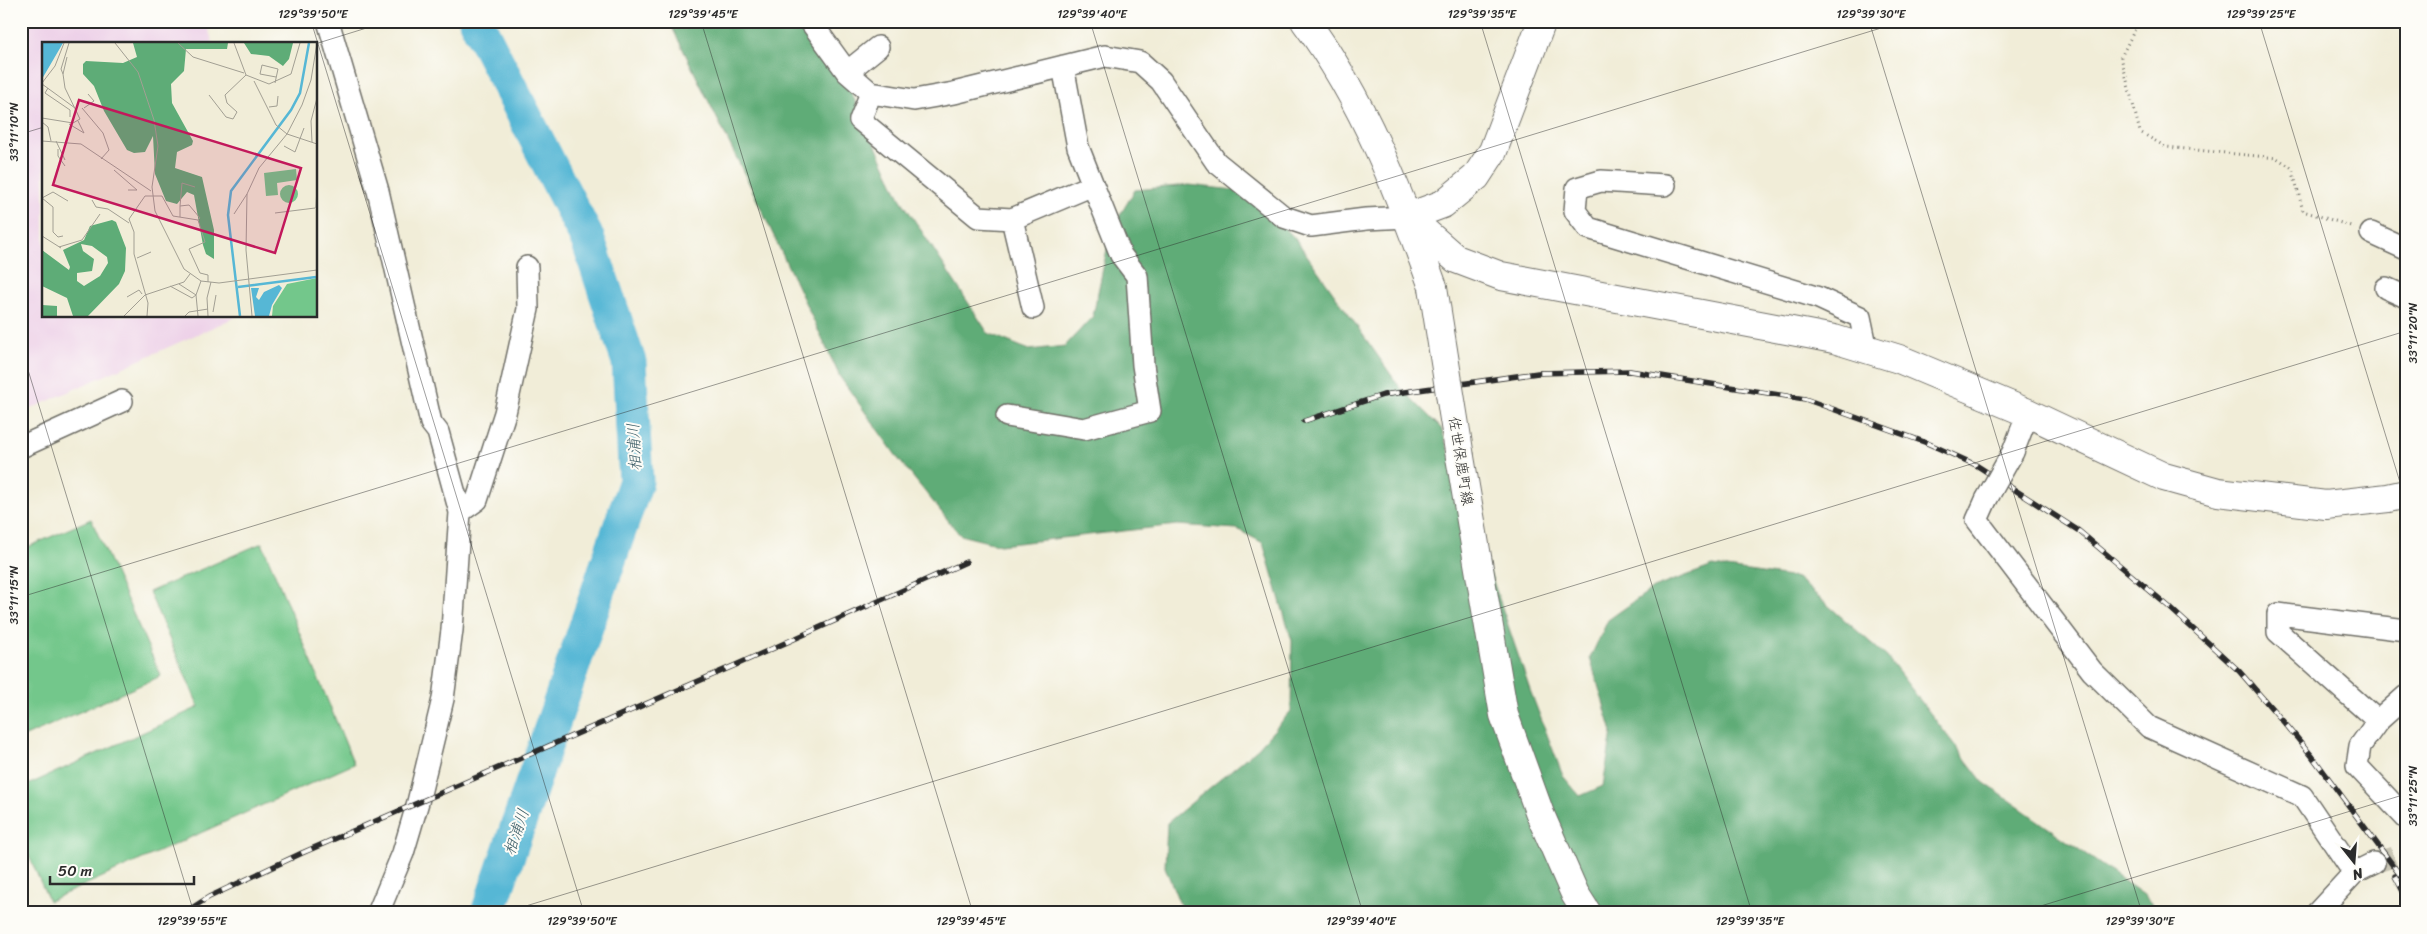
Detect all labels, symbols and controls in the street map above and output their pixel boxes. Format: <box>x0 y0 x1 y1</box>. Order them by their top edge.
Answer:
text: 129°39'50"E <box>278 3 349 25</box>
text: 129°39'45"E <box>668 3 739 25</box>
text: 129°39'40"E <box>1057 3 1128 25</box>
text: 129°39'35"E <box>1448 3 1518 25</box>
text: 129°39'30"E <box>1837 3 1907 25</box>
text: 129°39'25"E <box>2227 3 2297 25</box>
inset map <box>42 42 318 318</box>
text: 33°11'10"N <box>3 102 25 162</box>
text: 33°11'20"N <box>2402 302 2424 363</box>
street label: 佐世保鹿町線 <box>1441 415 1481 507</box>
water label: 相浦川 <box>618 422 650 472</box>
text: 33°11'15"N <box>3 565 25 624</box>
text: 33°11'25"N <box>2402 765 2424 826</box>
water label: 相浦川 <box>494 805 538 859</box>
north arrow <box>2330 836 2380 886</box>
scale bar <box>50 854 194 886</box>
text: 50 m <box>58 858 93 884</box>
text: N <box>2349 860 2367 887</box>
text: 129°39'55"E <box>157 910 228 932</box>
text: 129°39'50"E <box>547 910 618 932</box>
text: 129°39'45"E <box>936 910 1007 932</box>
text: 129°39'40"E <box>1326 910 1397 932</box>
text: 129°39'35"E <box>1716 910 1786 932</box>
text: 129°39'30"E <box>2106 910 2176 932</box>

